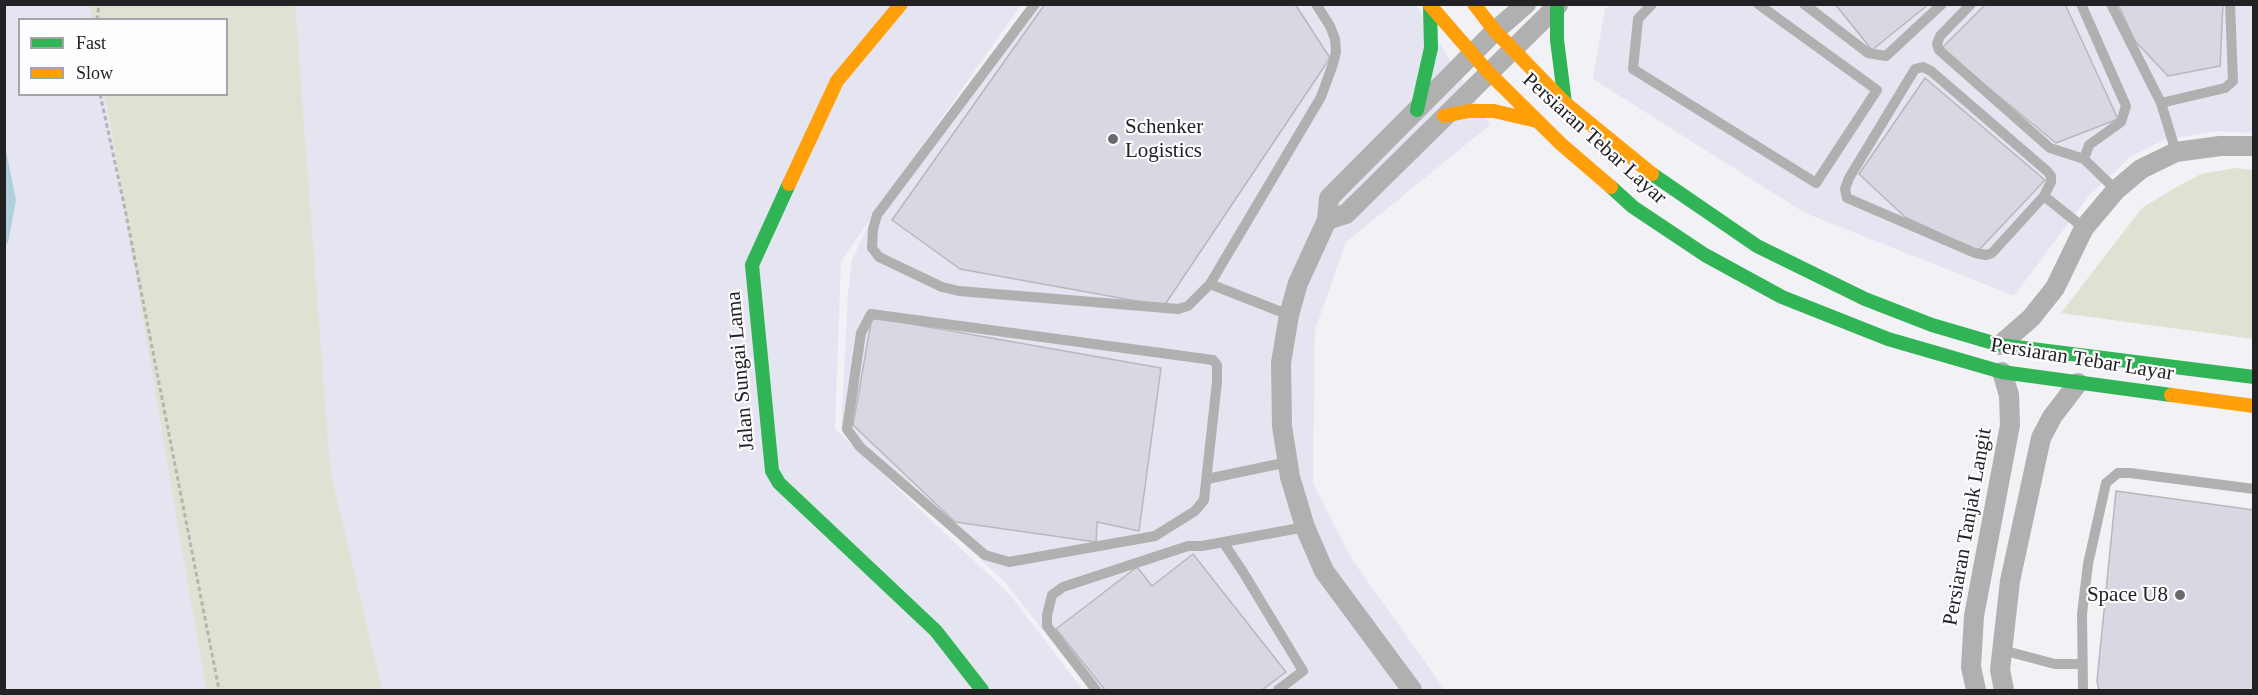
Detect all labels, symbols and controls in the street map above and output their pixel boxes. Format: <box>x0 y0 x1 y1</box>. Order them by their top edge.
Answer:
legend <box>18 18 228 96</box>
text: Fast <box>76 33 106 53</box>
text: Slow <box>76 63 113 83</box>
street label: Persiaran Tebar Layar <box>1517 68 1671 210</box>
place label: Schenker Logistics <box>1125 114 1203 164</box>
marker: Schenker Logistics <box>1106 132 1120 146</box>
street label: Jalan Sungai Lama <box>721 290 761 452</box>
street label: Persiaran Tebar Layar <box>1989 333 2175 387</box>
street label: Persiaran Tanjak Langit <box>1938 426 1998 628</box>
place label: Space U8 <box>2087 582 2168 608</box>
marker: Space U8 <box>2173 588 2187 602</box>

